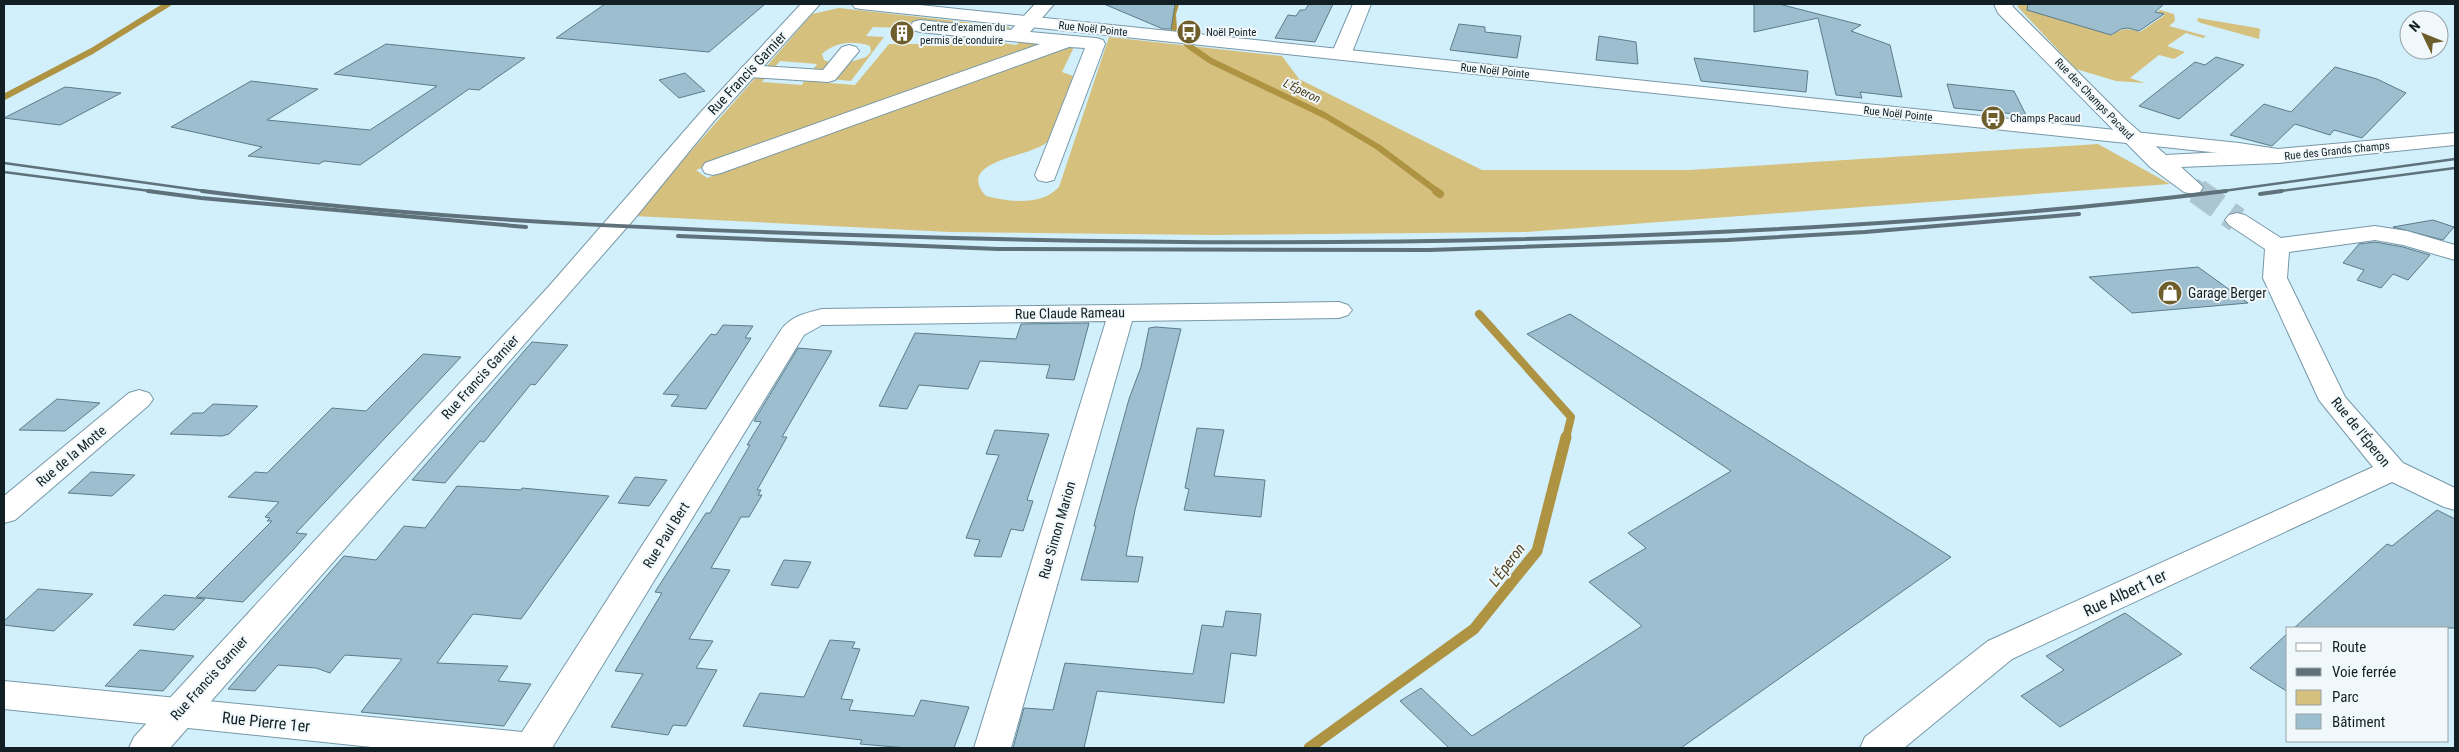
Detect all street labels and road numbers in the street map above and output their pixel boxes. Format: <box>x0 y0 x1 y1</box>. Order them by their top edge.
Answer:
street label: Rue Noël Pointe <box>1058 19 1128 39</box>
street label: Rue Francis Garnier <box>705 28 789 118</box>
street label: Rue des Champs Pacaud <box>2052 56 2136 142</box>
street label: Rue Noël Pointe <box>1460 61 1530 81</box>
street label: Rue Noël Pointe <box>1863 104 1933 124</box>
street label: Rue des Grands Champs <box>2284 139 2390 163</box>
street label: Rue Claude Rameau <box>1015 304 1125 322</box>
street label: Rue Francis Garnier <box>438 332 522 422</box>
street label: Rue de l'Éperon <box>2328 393 2395 470</box>
street label: Rue de la Motte <box>33 422 110 490</box>
street label: Rue Simon Marion <box>1035 479 1079 581</box>
street label: Rue Paul Bert <box>639 499 693 571</box>
street label: Rue Albert 1er <box>2080 565 2170 621</box>
street label: Rue Francis Garnier <box>167 633 251 723</box>
street label: Rue Pierre 1er <box>221 708 311 736</box>

